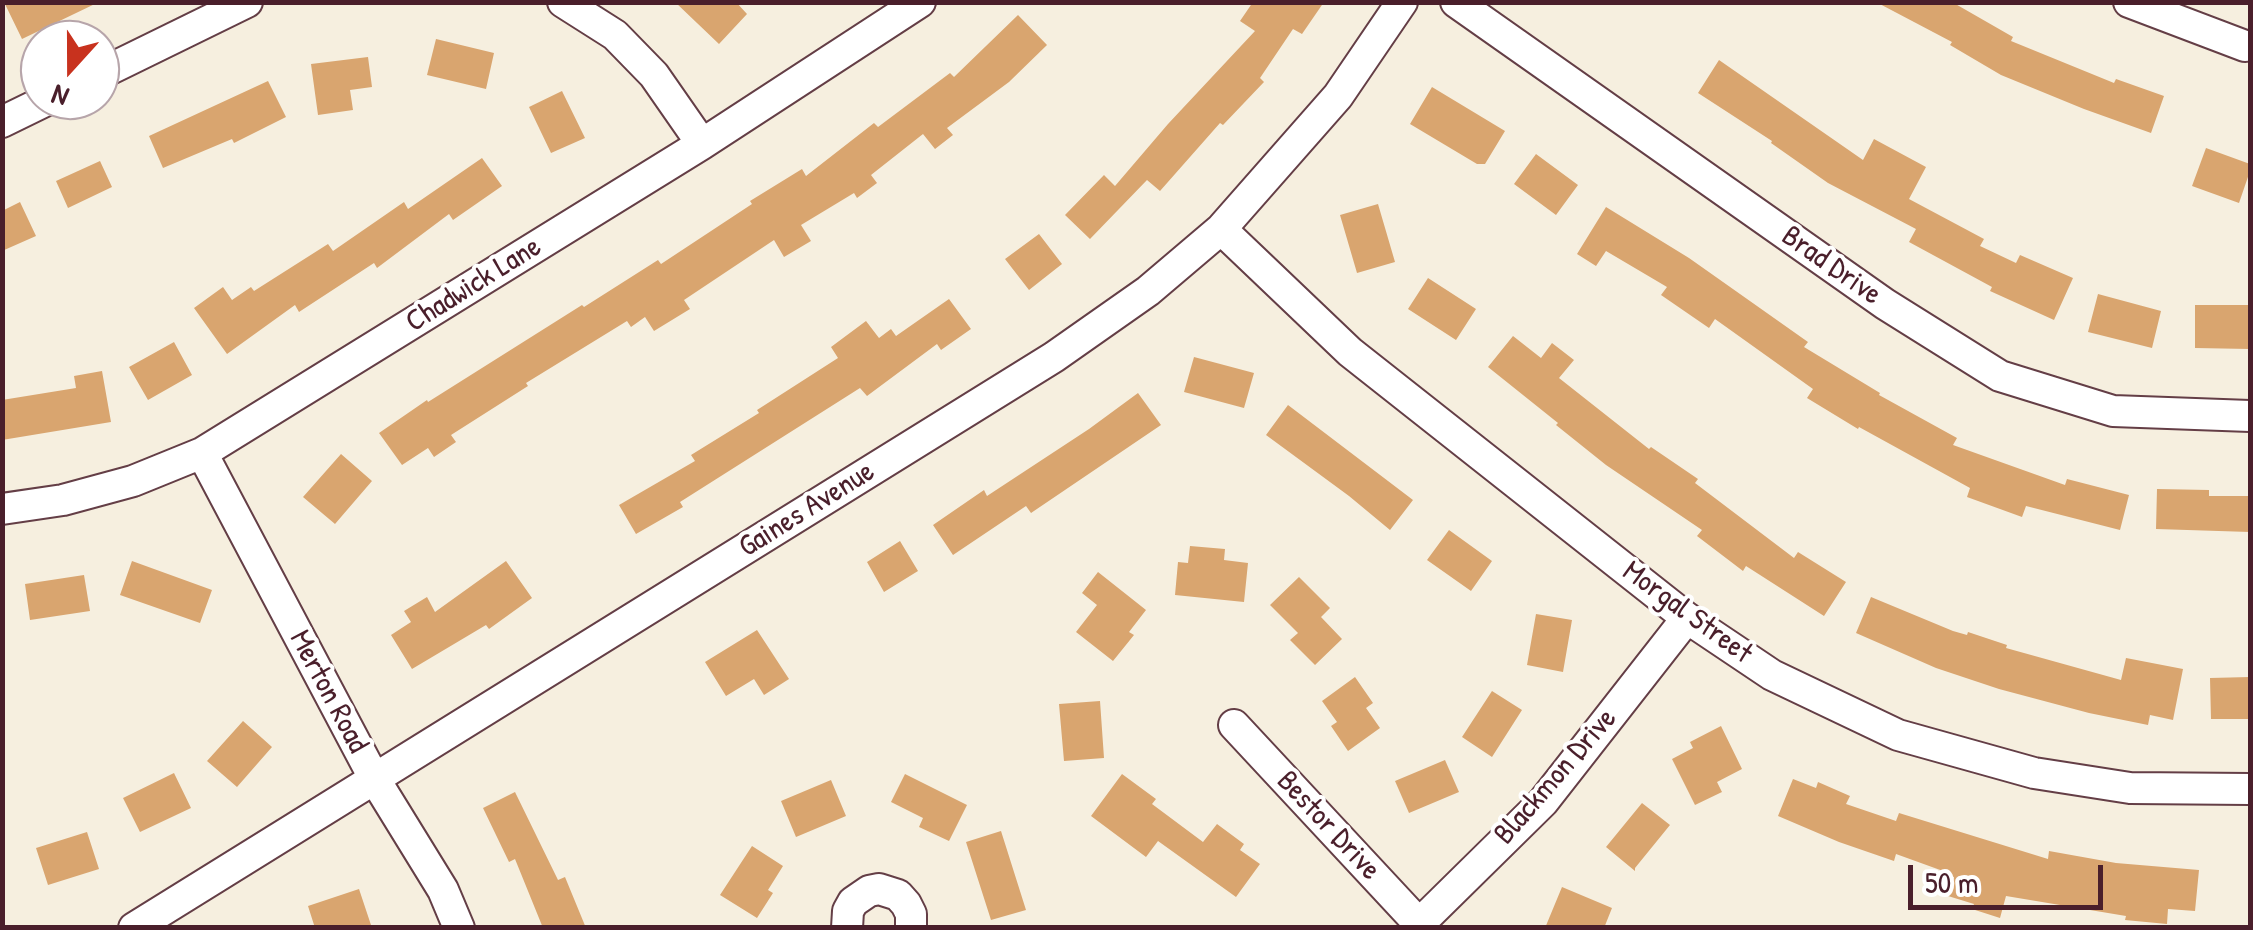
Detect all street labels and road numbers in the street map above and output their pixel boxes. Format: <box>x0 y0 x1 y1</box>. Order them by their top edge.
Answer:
street label: Brad Drive <box>1774 219 1888 313</box>
street label: Chadwick Lane <box>400 229 548 341</box>
street label: Gaines Avenue <box>733 454 881 566</box>
street label: Morgal Street <box>1615 554 1759 672</box>
street label: Merton Road <box>281 625 375 759</box>
street label: Blackmon Drive <box>1487 702 1625 852</box>
street label: Bestor Drive <box>1268 764 1388 888</box>

